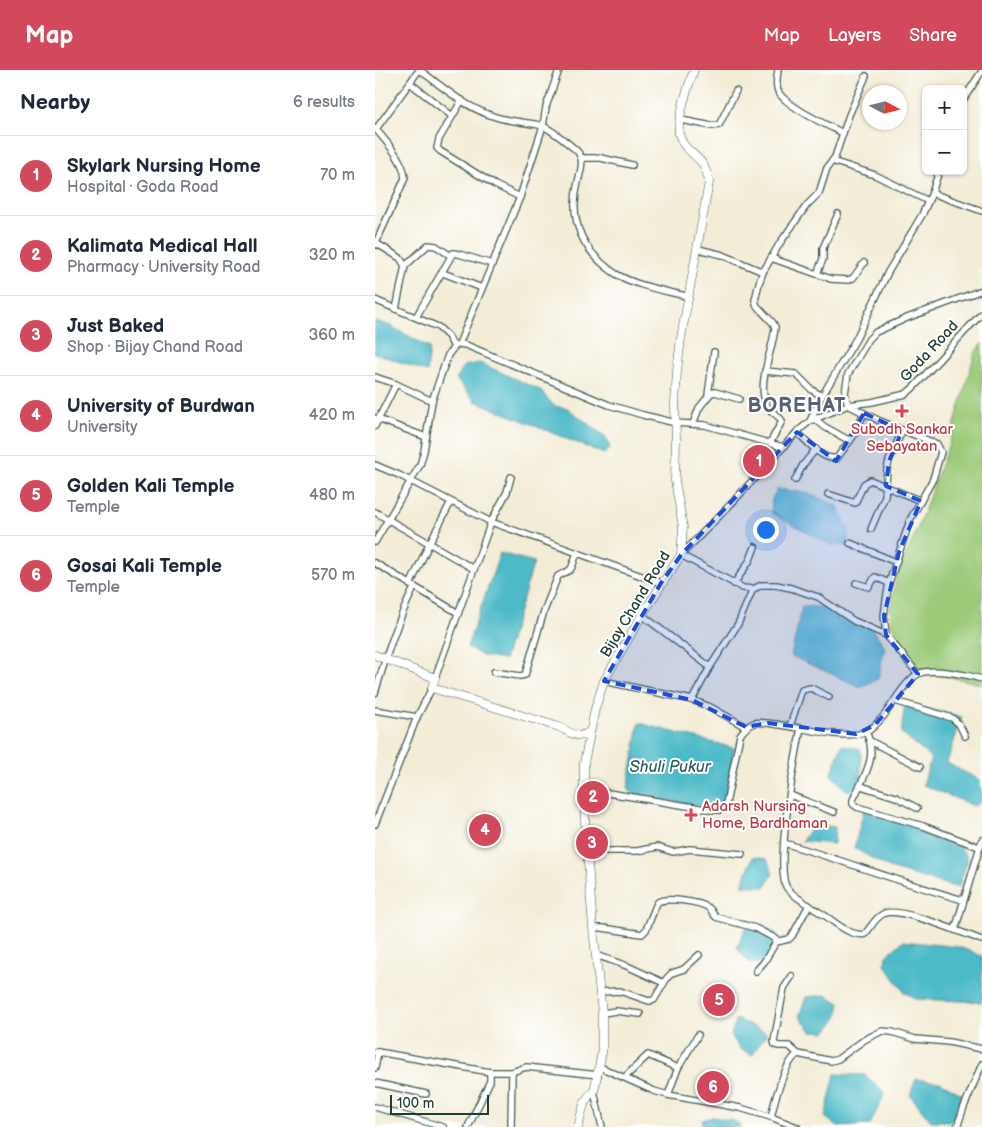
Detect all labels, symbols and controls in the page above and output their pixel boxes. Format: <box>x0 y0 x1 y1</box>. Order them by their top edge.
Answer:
text: Map <box>25 21 73 50</box>
text: Map <box>764 25 800 46</box>
text: Layers <box>828 25 881 46</box>
text: Share <box>909 25 957 46</box>
north arrow <box>862 85 907 130</box>
map controls <box>922 85 967 175</box>
button: + <box>922 85 967 130</box>
text: Nearby <box>20 90 90 115</box>
text: 6 results <box>293 93 355 112</box>
button: − <box>922 130 967 175</box>
text: Skylark Nursing Home <box>67 155 261 178</box>
text: 1 <box>33 166 39 185</box>
text: 70 m <box>320 166 355 185</box>
text: Hospital · Goda Road <box>67 178 219 197</box>
text: Kalimata Medical Hall <box>67 235 257 258</box>
text: 2 <box>31 246 41 265</box>
text: 320 m <box>309 246 355 265</box>
text: Pharmacy · University Road <box>67 258 261 277</box>
text: Just Baked <box>67 315 164 338</box>
street label: Goda Road <box>896 317 963 386</box>
text: 3 <box>31 326 41 345</box>
text: 360 m <box>308 326 355 345</box>
text: Shop · Bijay Chand Road <box>67 338 243 357</box>
district label: BOREHAT <box>747 394 847 418</box>
text: University of Burdwan <box>67 395 255 418</box>
marker: Subodh Sankar Sebayatan <box>895 404 909 418</box>
text: 4 <box>31 406 41 425</box>
text: 420 m <box>309 406 355 425</box>
text: University <box>67 418 138 437</box>
place label: Subodh Sankar Sebayatan <box>851 420 954 456</box>
pin: 1 <box>743 442 775 480</box>
text: Golden Kali Temple <box>67 475 234 498</box>
text: 5 <box>31 486 41 505</box>
text: 480 m <box>309 486 355 505</box>
text: Temple <box>67 498 120 517</box>
your location <box>753 517 779 543</box>
street label: Bijay Chand Road <box>596 548 675 661</box>
text: Gosai Kali Temple <box>67 555 222 578</box>
text: 6 <box>31 566 41 585</box>
text: 570 m <box>311 566 355 585</box>
text: Temple <box>67 578 120 597</box>
water label: Shuli Pukur <box>630 758 712 777</box>
pin: 2 <box>577 778 609 816</box>
place label: Adarsh Nursing Home, Bardhaman <box>702 797 828 833</box>
marker: Adarsh Nursing Home, Bardhaman <box>684 808 698 822</box>
pin: 4 <box>469 811 501 849</box>
pin: 3 <box>576 824 608 862</box>
pin: 5 <box>703 981 735 1019</box>
pin: 6 <box>697 1068 729 1106</box>
scale bar <box>390 1092 489 1115</box>
text: 100 m <box>397 1095 434 1112</box>

